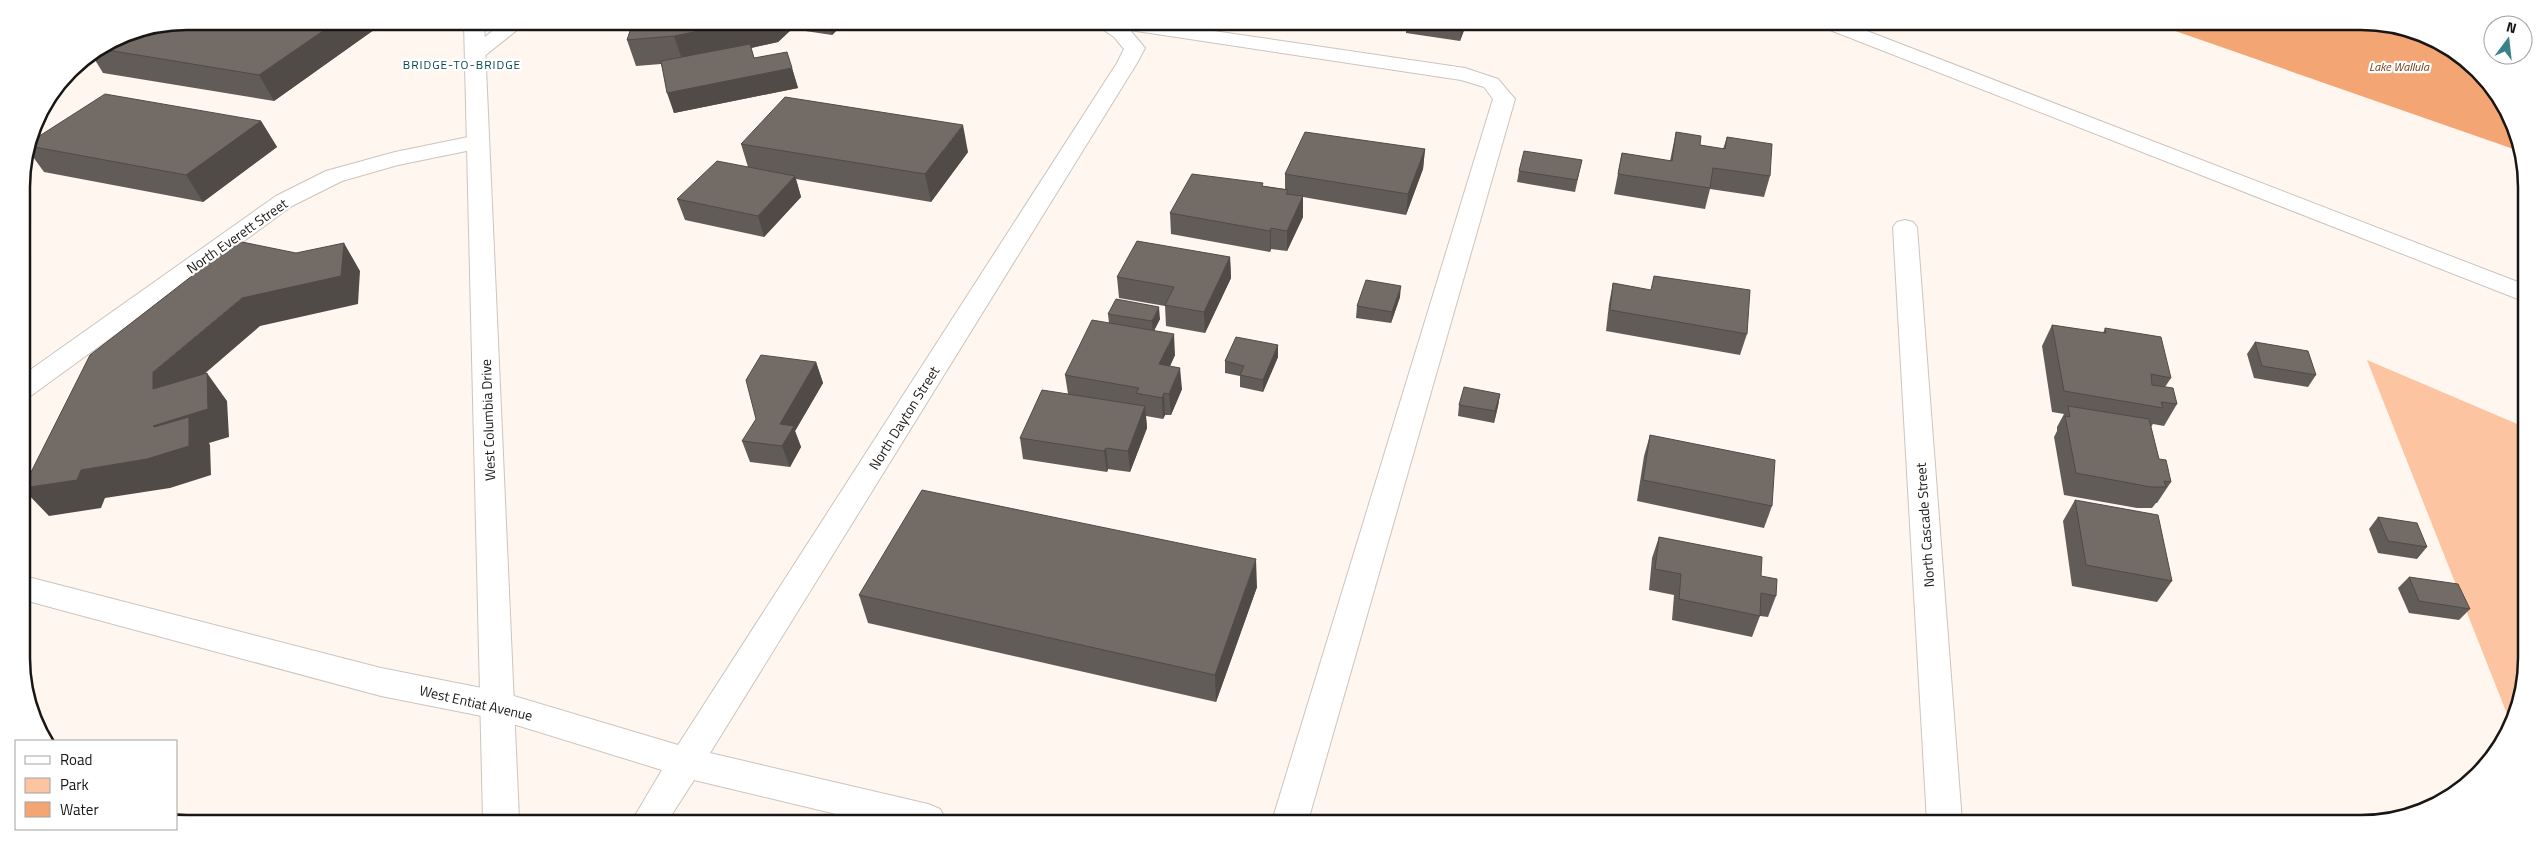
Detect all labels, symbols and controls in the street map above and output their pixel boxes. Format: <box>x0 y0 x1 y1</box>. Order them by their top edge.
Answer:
north arrow <box>2483 15 2533 65</box>
text: N <box>2504 16 2519 38</box>
district label: BRIDGE-TO-BRIDGE <box>403 55 521 74</box>
water label: Lake Wallula <box>2369 57 2430 76</box>
street label: North Everett Street <box>182 193 292 278</box>
street label: West Columbia Drive <box>475 359 500 481</box>
street label: North Dayton Street <box>863 362 944 474</box>
street label: North Cascade Street <box>1910 462 1939 588</box>
street label: West Entiat Avenue <box>417 679 535 726</box>
legend <box>15 740 178 830</box>
text: Road <box>60 748 92 771</box>
text: Park <box>60 773 89 796</box>
text: Water <box>60 798 99 821</box>

